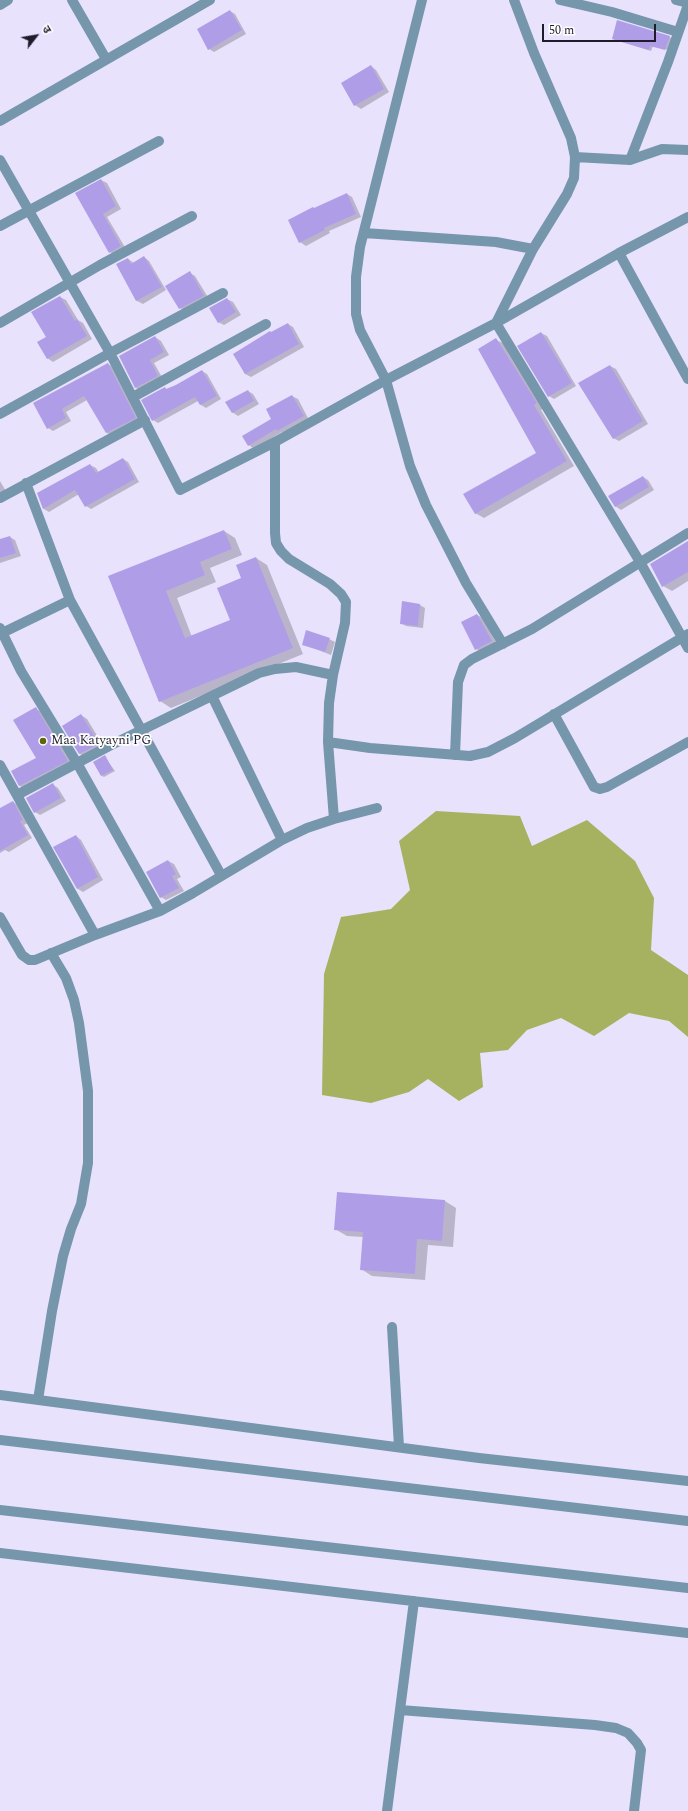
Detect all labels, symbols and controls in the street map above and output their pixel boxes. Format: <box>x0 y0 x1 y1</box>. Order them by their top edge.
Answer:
north arrow <box>16 16 56 56</box>
scale bar <box>544 16 658 42</box>
text: 50 m <box>549 21 574 40</box>
text: उ <box>38 22 56 37</box>
place label: Maa Katyayni PG <box>51 733 151 749</box>
marker: Maa Katyayni PG <box>38 736 48 746</box>

